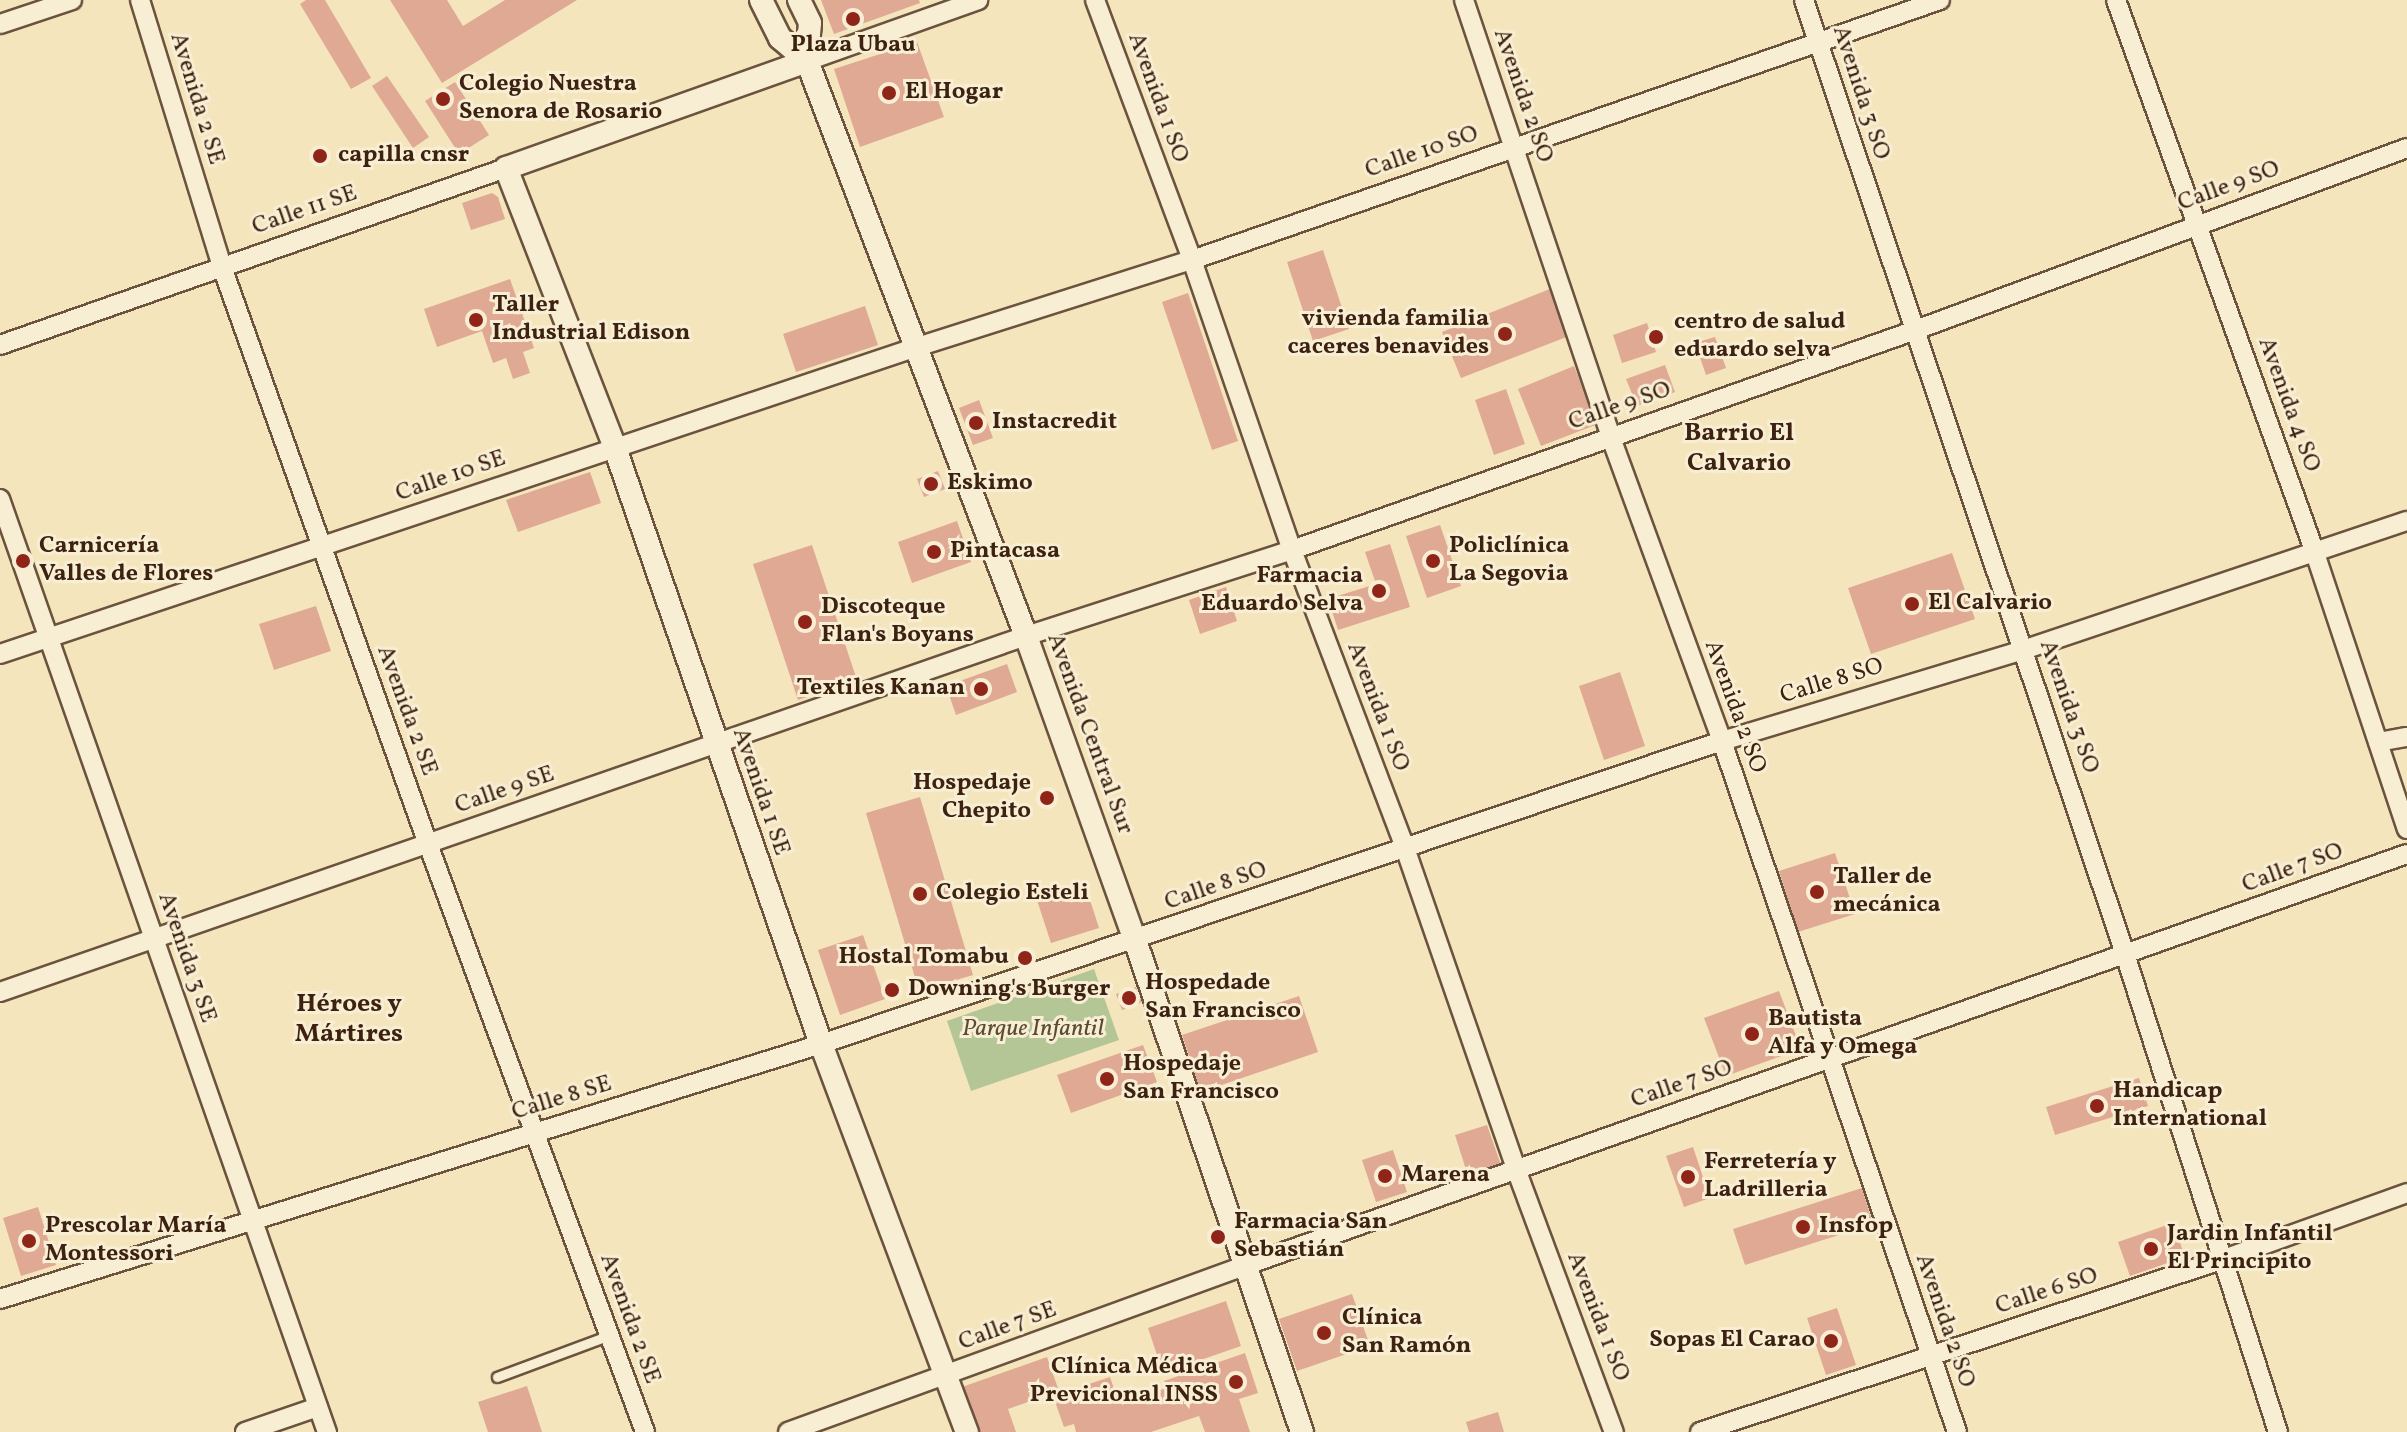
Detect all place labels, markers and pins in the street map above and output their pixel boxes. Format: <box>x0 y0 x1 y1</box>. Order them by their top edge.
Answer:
marker: Plaza Ubau <box>844 10 862 28</box>
place label: Plaza Ubau <box>790 32 916 60</box>
place label: Colegio Nuestra Senora de Rosario <box>459 71 662 127</box>
place label: El Hogar <box>905 79 1003 107</box>
marker: El Hogar <box>880 84 898 102</box>
marker: Colegio Nuestra Senora de Rosario <box>434 90 452 108</box>
place label: capilla cnsr <box>338 142 469 170</box>
marker: capilla cnsr <box>309 145 331 167</box>
place label: Taller Industrial Edison <box>492 292 690 348</box>
place label: vivienda familia caceres benavides <box>1287 306 1489 362</box>
place label: centro de salud eduardo selva <box>1674 309 1845 365</box>
marker: Taller Industrial Edison <box>467 311 485 329</box>
marker: vivienda familia caceres benavides <box>1496 325 1514 343</box>
marker: centro de salud eduardo selva <box>1645 326 1667 348</box>
place label: Instacredit <box>992 409 1117 437</box>
marker: Instacredit <box>967 414 985 432</box>
place label: Eskimo <box>947 470 1033 498</box>
marker: Eskimo <box>922 475 940 493</box>
place label: Carnicería Valles de Flores <box>39 533 213 589</box>
place label: Policlínica La Segovia <box>1449 533 1569 589</box>
place label: Pintacasa <box>950 538 1060 566</box>
marker: Pintacasa <box>925 543 943 561</box>
marker: Carnicería Valles de Flores <box>14 552 32 570</box>
marker: Policlínica La Segovia <box>1424 552 1442 570</box>
place label: Farmacia Eduardo Selva <box>1201 563 1363 619</box>
marker: Farmacia Eduardo Selva <box>1370 582 1388 600</box>
place label: El Calvario <box>1928 590 2052 618</box>
place label: Discoteque Flan's Boyans <box>821 594 974 650</box>
marker: El Calvario <box>1903 595 1921 613</box>
marker: Discoteque Flan's Boyans <box>796 613 814 631</box>
place label: Textiles Kanan <box>796 675 965 703</box>
marker: Textiles Kanan <box>972 680 990 698</box>
place label: Hospedaje Chepito <box>913 770 1031 826</box>
marker: Hospedaje Chepito <box>1038 789 1056 807</box>
place label: Taller de mecánica <box>1833 864 1941 920</box>
place label: Colegio Esteli <box>936 880 1089 908</box>
marker: Taller de mecánica <box>1808 883 1826 901</box>
marker: Colegio Esteli <box>911 885 929 903</box>
place label: Hostal Tomabu <box>838 944 1009 972</box>
marker: Hostal Tomabu <box>1016 949 1034 967</box>
place label: Hospedade San Francisco <box>1145 970 1301 1026</box>
place label: Downing's Burger <box>908 976 1110 1004</box>
marker: Downing's Burger <box>883 981 901 999</box>
marker: Hospedade San Francisco <box>1120 989 1138 1007</box>
place label: Bautista Alfa y Omega <box>1768 1006 1918 1062</box>
marker: Bautista Alfa y Omega <box>1743 1025 1761 1043</box>
place label: Hospedaje San Francisco <box>1123 1051 1279 1107</box>
marker: Hospedaje San Francisco <box>1098 1070 1116 1088</box>
place label: Handicap International <box>2113 1078 2267 1134</box>
marker: Handicap International <box>2088 1097 2106 1115</box>
place label: Ferretería y Ladrilleria <box>1704 1149 1837 1205</box>
place label: Marena <box>1401 1162 1490 1190</box>
marker: Marena <box>1376 1167 1394 1185</box>
marker: Ferretería y Ladrilleria <box>1679 1168 1697 1186</box>
place label: Farmacia San Sebastián <box>1234 1209 1388 1265</box>
place label: Prescolar María Montessori <box>45 1213 227 1269</box>
place label: Insfop <box>1819 1213 1893 1241</box>
marker: Insfop <box>1794 1218 1812 1236</box>
place label: Jardin Infantil El Principito <box>2167 1221 2333 1277</box>
marker: Farmacia San Sebastián <box>1209 1228 1227 1246</box>
marker: Prescolar María Montessori <box>20 1232 38 1250</box>
marker: Jardin Infantil El Principito <box>2142 1240 2160 1258</box>
place label: Clínica San Ramón <box>1342 1305 1471 1361</box>
marker: Clínica San Ramón <box>1313 1322 1335 1344</box>
place label: Sopas El Carao <box>1649 1327 1815 1355</box>
marker: Sopas El Carao <box>1822 1332 1840 1350</box>
place label: Clínica Médica Previcional INSS <box>1030 1354 1218 1410</box>
marker: Clínica Médica Previcional INSS <box>1225 1371 1247 1393</box>

